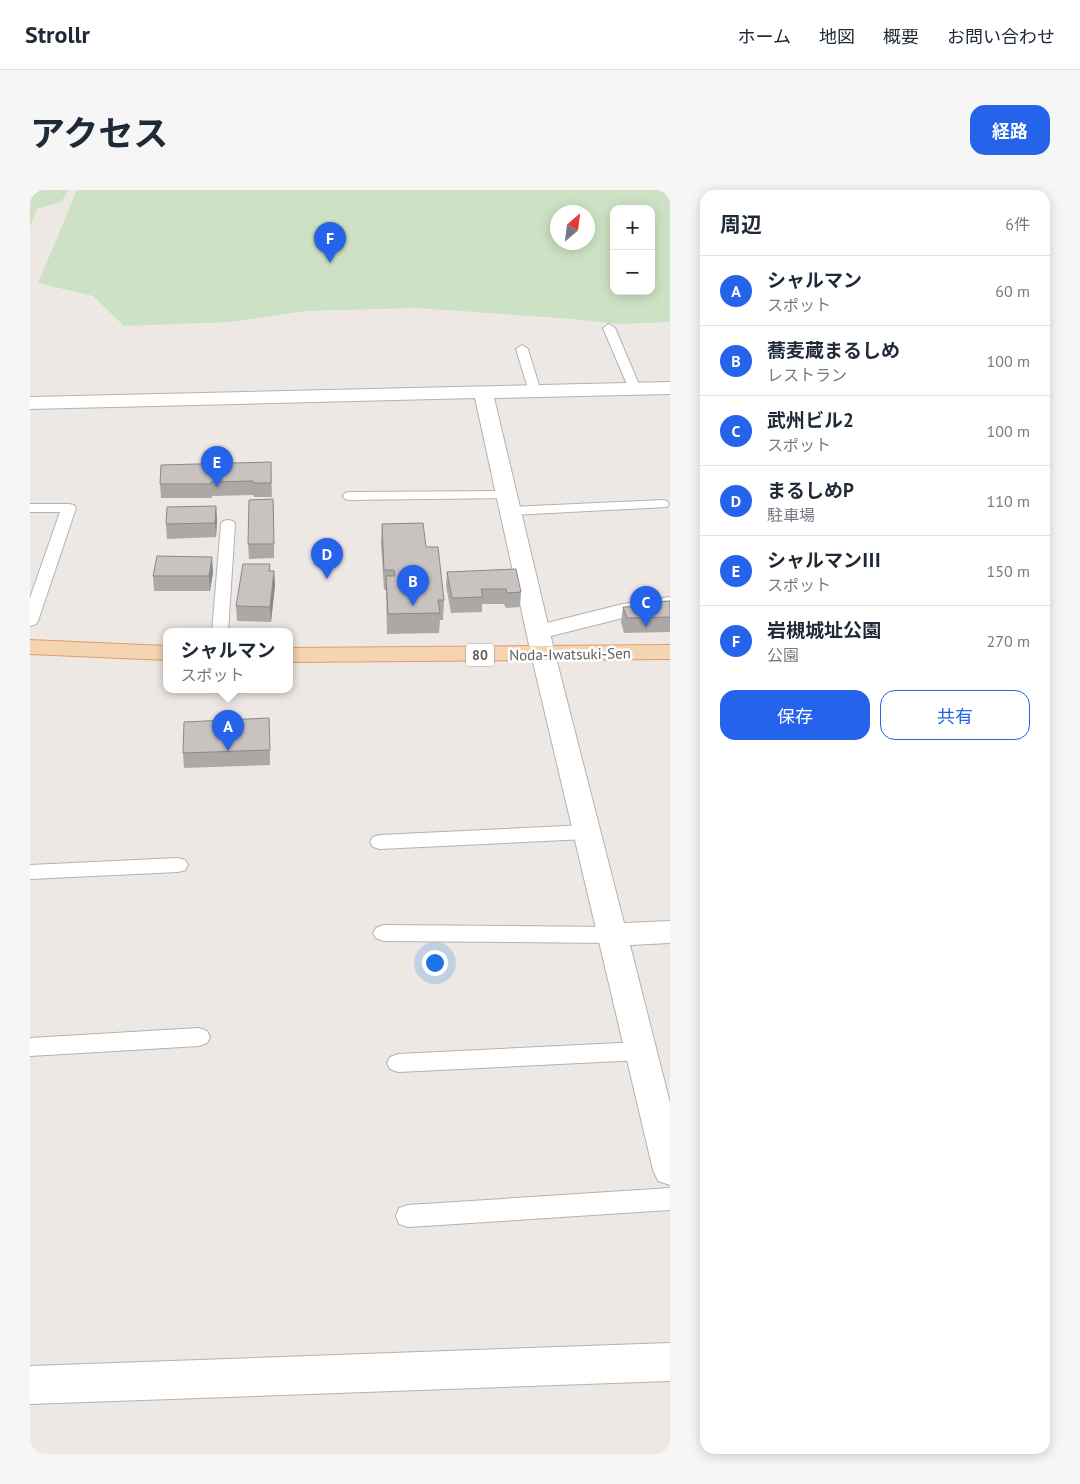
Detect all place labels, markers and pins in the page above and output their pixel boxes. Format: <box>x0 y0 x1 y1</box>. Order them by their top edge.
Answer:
pin: F <box>314 222 346 263</box>
pin: E <box>201 446 233 487</box>
pin: D <box>311 538 343 579</box>
pin: B <box>397 565 429 606</box>
pin: C <box>630 586 662 627</box>
pin: A <box>212 710 244 751</box>

